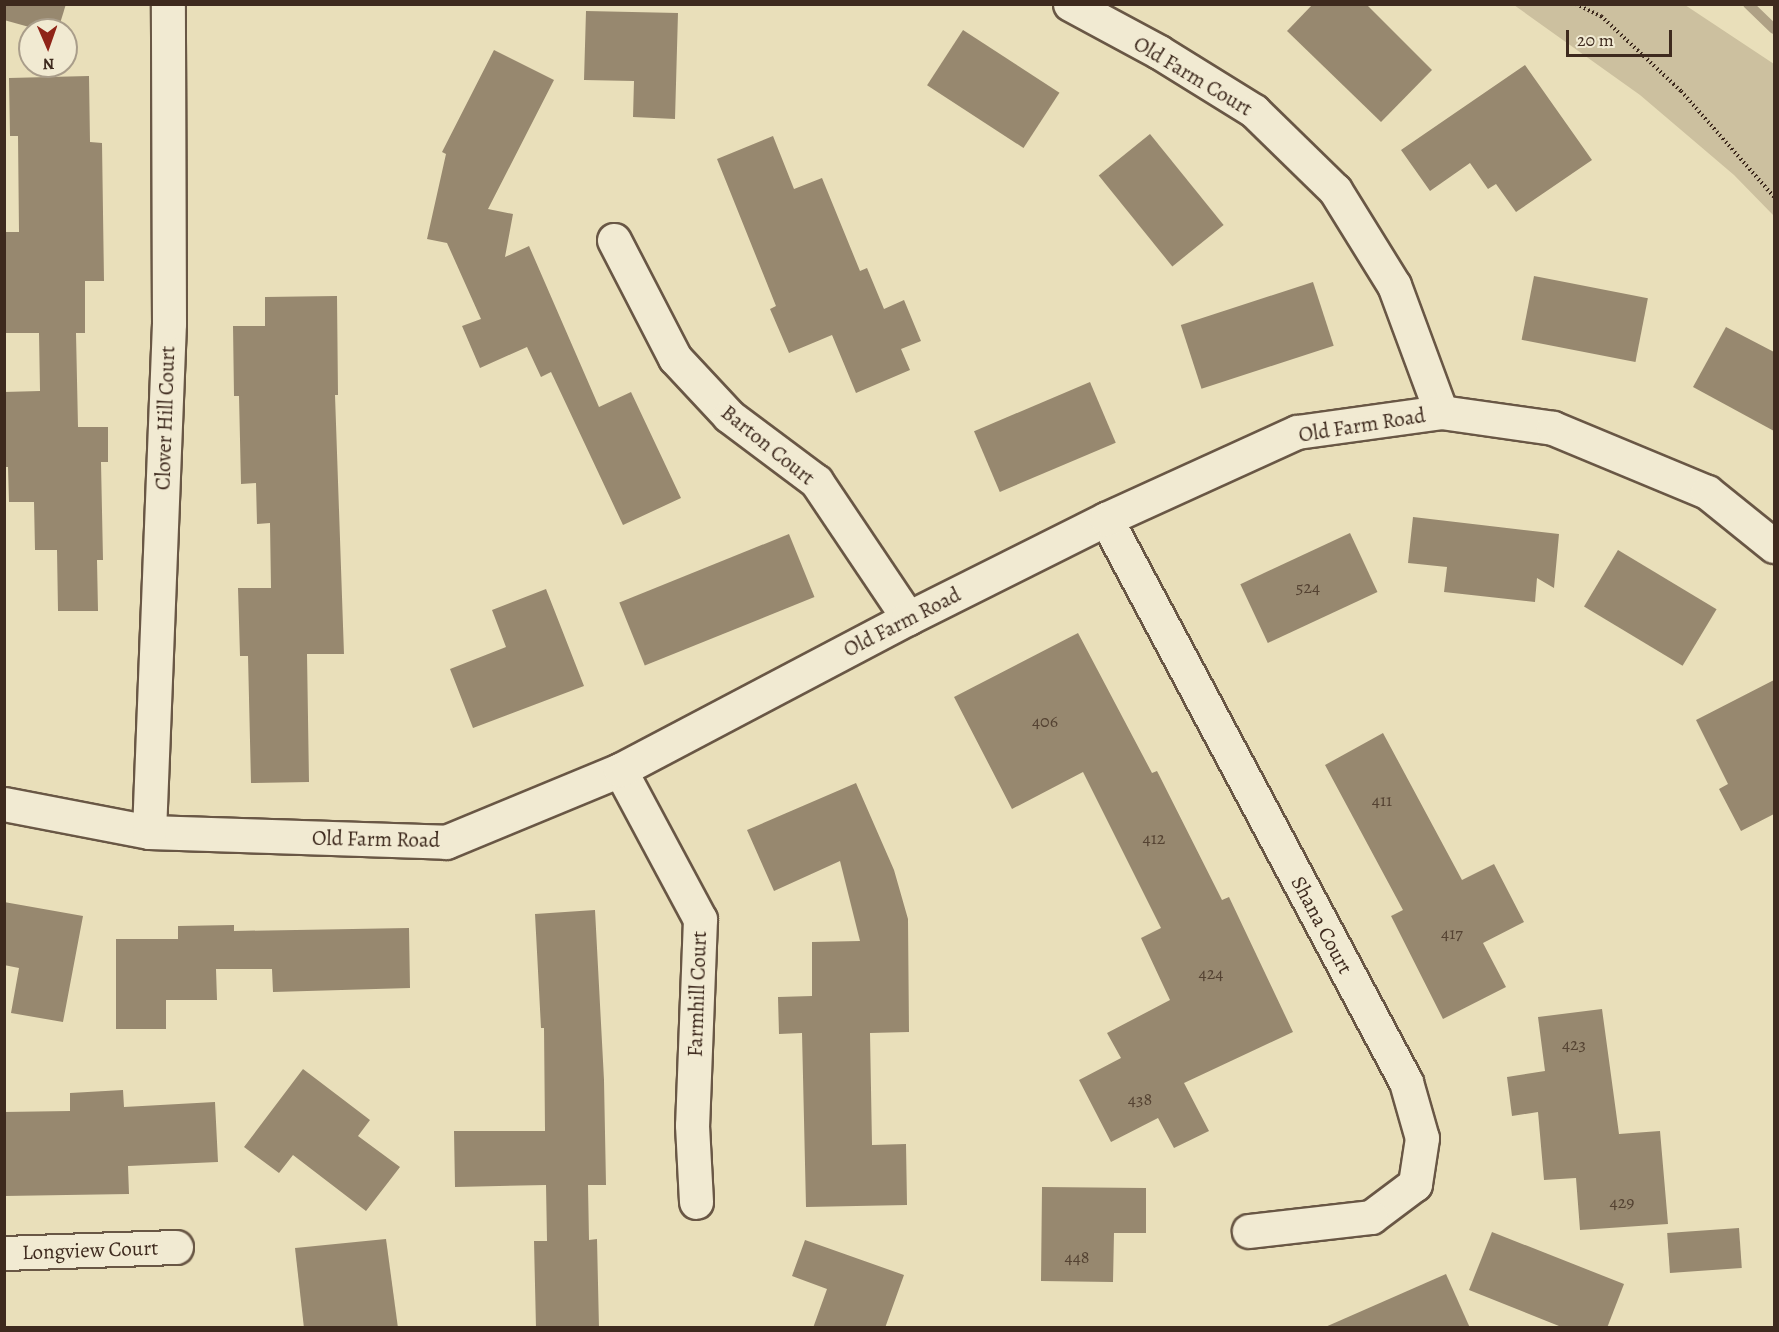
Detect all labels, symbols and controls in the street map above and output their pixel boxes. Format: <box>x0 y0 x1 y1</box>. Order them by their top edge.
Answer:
north arrow <box>18 18 78 78</box>
scale bar <box>1569 18 1676 56</box>
text: 20 m <box>1577 28 1614 52</box>
street label: Old Farm Court <box>1129 31 1257 121</box>
text: N <box>42 53 55 75</box>
street label: Clover Hill Court <box>150 345 180 491</box>
street label: Barton Court <box>716 400 820 490</box>
street label: Old Farm Road <box>1297 403 1427 447</box>
house number: 524 <box>1296 576 1320 598</box>
street label: Old Farm Road <box>839 582 965 662</box>
house number: 406 <box>1032 710 1058 732</box>
house number: 411 <box>1372 789 1392 811</box>
street label: Old Farm Road <box>312 825 440 853</box>
house number: 412 <box>1143 827 1165 849</box>
street label: Shana Court <box>1286 872 1358 978</box>
house number: 417 <box>1441 922 1463 944</box>
street label: Farmhill Court <box>682 930 712 1058</box>
house number: 424 <box>1199 962 1223 984</box>
house number: 423 <box>1562 1033 1586 1055</box>
house number: 438 <box>1128 1088 1152 1110</box>
house number: 429 <box>1610 1191 1634 1213</box>
street label: Longview Court <box>21 1235 159 1265</box>
house number: 448 <box>1064 1246 1090 1268</box>

